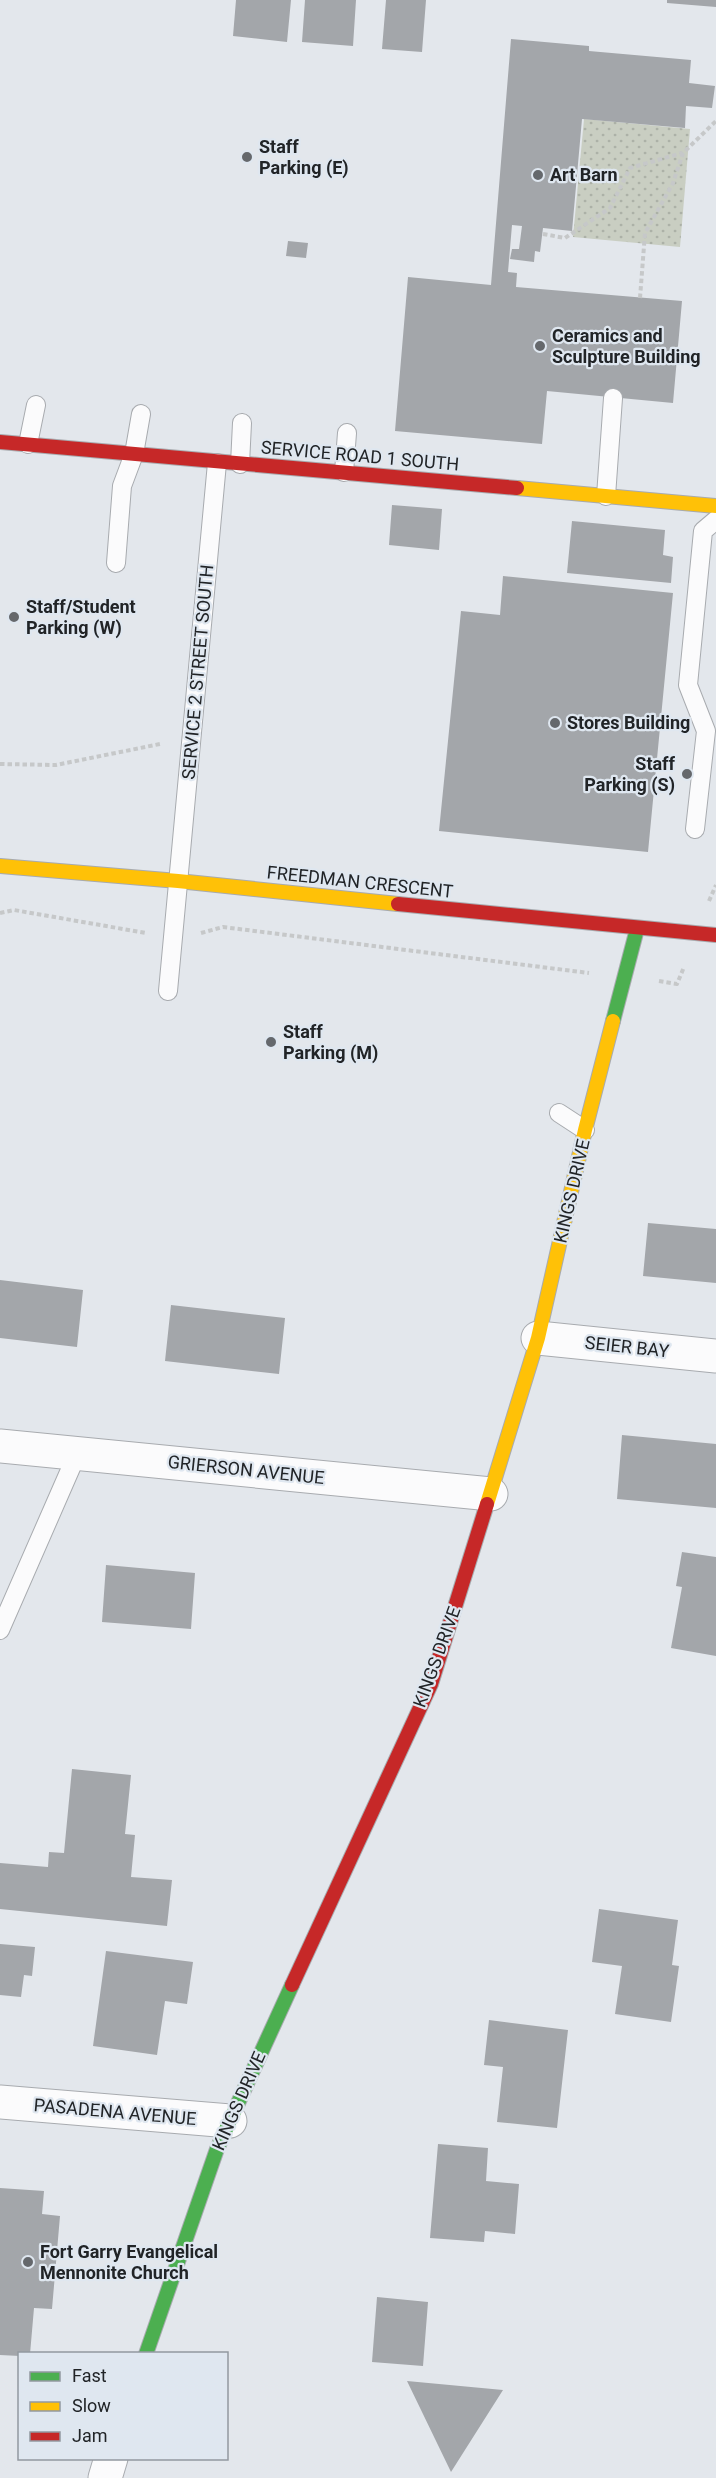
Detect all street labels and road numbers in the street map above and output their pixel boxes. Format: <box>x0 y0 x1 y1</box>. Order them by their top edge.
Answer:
street label: SERVICE ROAD 1 SOUTH <box>260 436 460 475</box>
street label: SERVICE 2 STREET SOUTH <box>178 564 217 780</box>
street label: FREEDMAN CRESCENT <box>266 861 455 902</box>
street label: KINGS DRIVE <box>549 1137 594 1245</box>
street label: SEIER BAY <box>584 1332 670 1361</box>
street label: GRIERSON AVENUE <box>167 1451 325 1488</box>
street label: KINGS DRIVE <box>409 1603 465 1710</box>
street label: KINGS DRIVE <box>207 2048 270 2153</box>
street label: PASADENA AVENUE <box>33 2094 197 2129</box>

